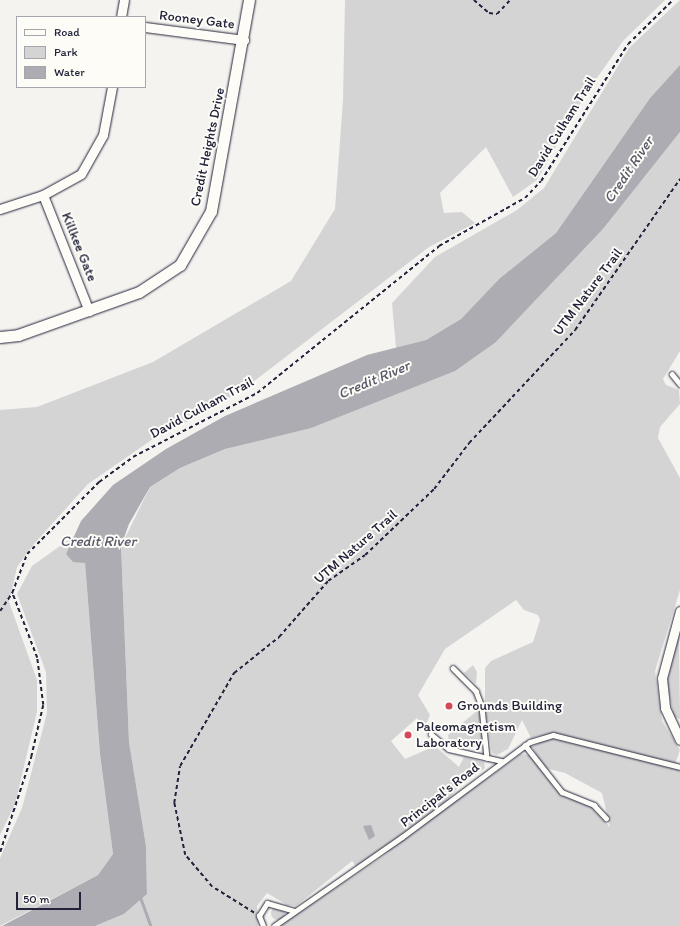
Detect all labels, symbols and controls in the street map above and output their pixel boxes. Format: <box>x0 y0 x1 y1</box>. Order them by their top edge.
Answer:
street label: Rooney Gate <box>158 7 236 33</box>
legend <box>16 16 146 88</box>
text: Road <box>54 25 80 39</box>
text: Park <box>54 45 78 59</box>
text: Water <box>54 65 85 79</box>
street label: David Culham Trail <box>525 74 599 180</box>
street label: Credit Heights Drive <box>187 86 229 208</box>
water label: Credit River <box>600 133 658 207</box>
street label: Killkee Gate <box>58 210 100 284</box>
street label: UTM Nature Trail <box>550 246 626 338</box>
water label: Credit River <box>335 357 413 403</box>
street label: David Culham Trail <box>148 374 256 442</box>
street label: UTM Nature Trail <box>311 507 401 587</box>
water label: Credit River <box>60 533 136 551</box>
place label: Grounds Building <box>457 698 562 714</box>
marker: Grounds Building <box>444 701 454 711</box>
place label: Paleomagnetism Laboratory <box>416 719 516 752</box>
marker: Paleomagnetism Laboratory <box>403 730 413 740</box>
street label: Principal's Road <box>397 759 483 831</box>
scale bar <box>18 884 83 910</box>
text: 50 m <box>23 892 49 906</box>

